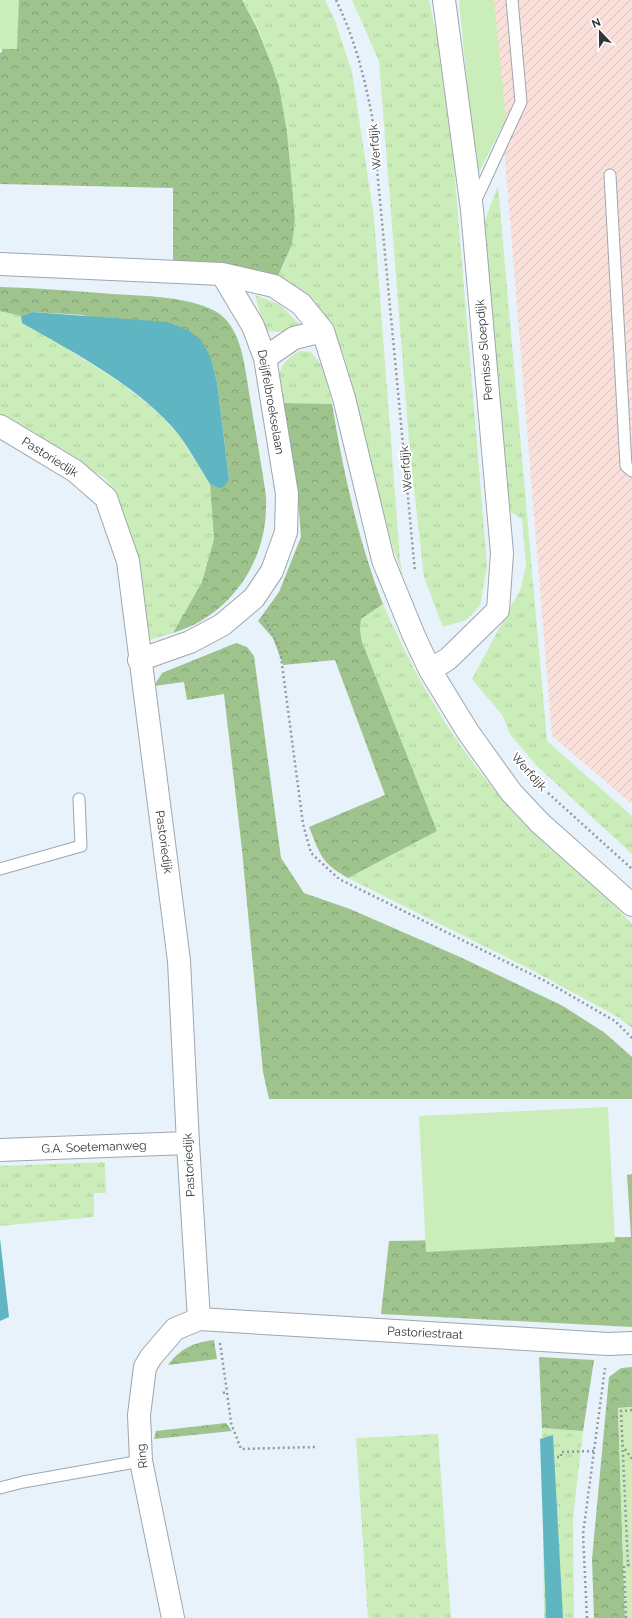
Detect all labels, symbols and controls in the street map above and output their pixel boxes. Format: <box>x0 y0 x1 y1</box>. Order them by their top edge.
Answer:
north arrow <box>580 12 620 52</box>
text: N <box>590 16 603 31</box>
street label: Werfdijk <box>366 123 384 170</box>
street label: Pernisse Sloepdijk <box>473 298 495 401</box>
street label: Deijffelbroekselaan <box>255 348 287 456</box>
street label: Pastoriedijk <box>19 434 81 480</box>
street label: Werfdijk <box>397 445 415 492</box>
street label: Werfdijk <box>508 750 550 794</box>
street label: Pastoriedijk <box>153 809 175 875</box>
street label: Pastoriedijk <box>180 1132 198 1197</box>
street label: G.A. Soetemanweg <box>41 1138 147 1156</box>
street label: Pastoriestraat <box>387 1324 463 1342</box>
street label: Ring <box>134 1443 150 1469</box>

